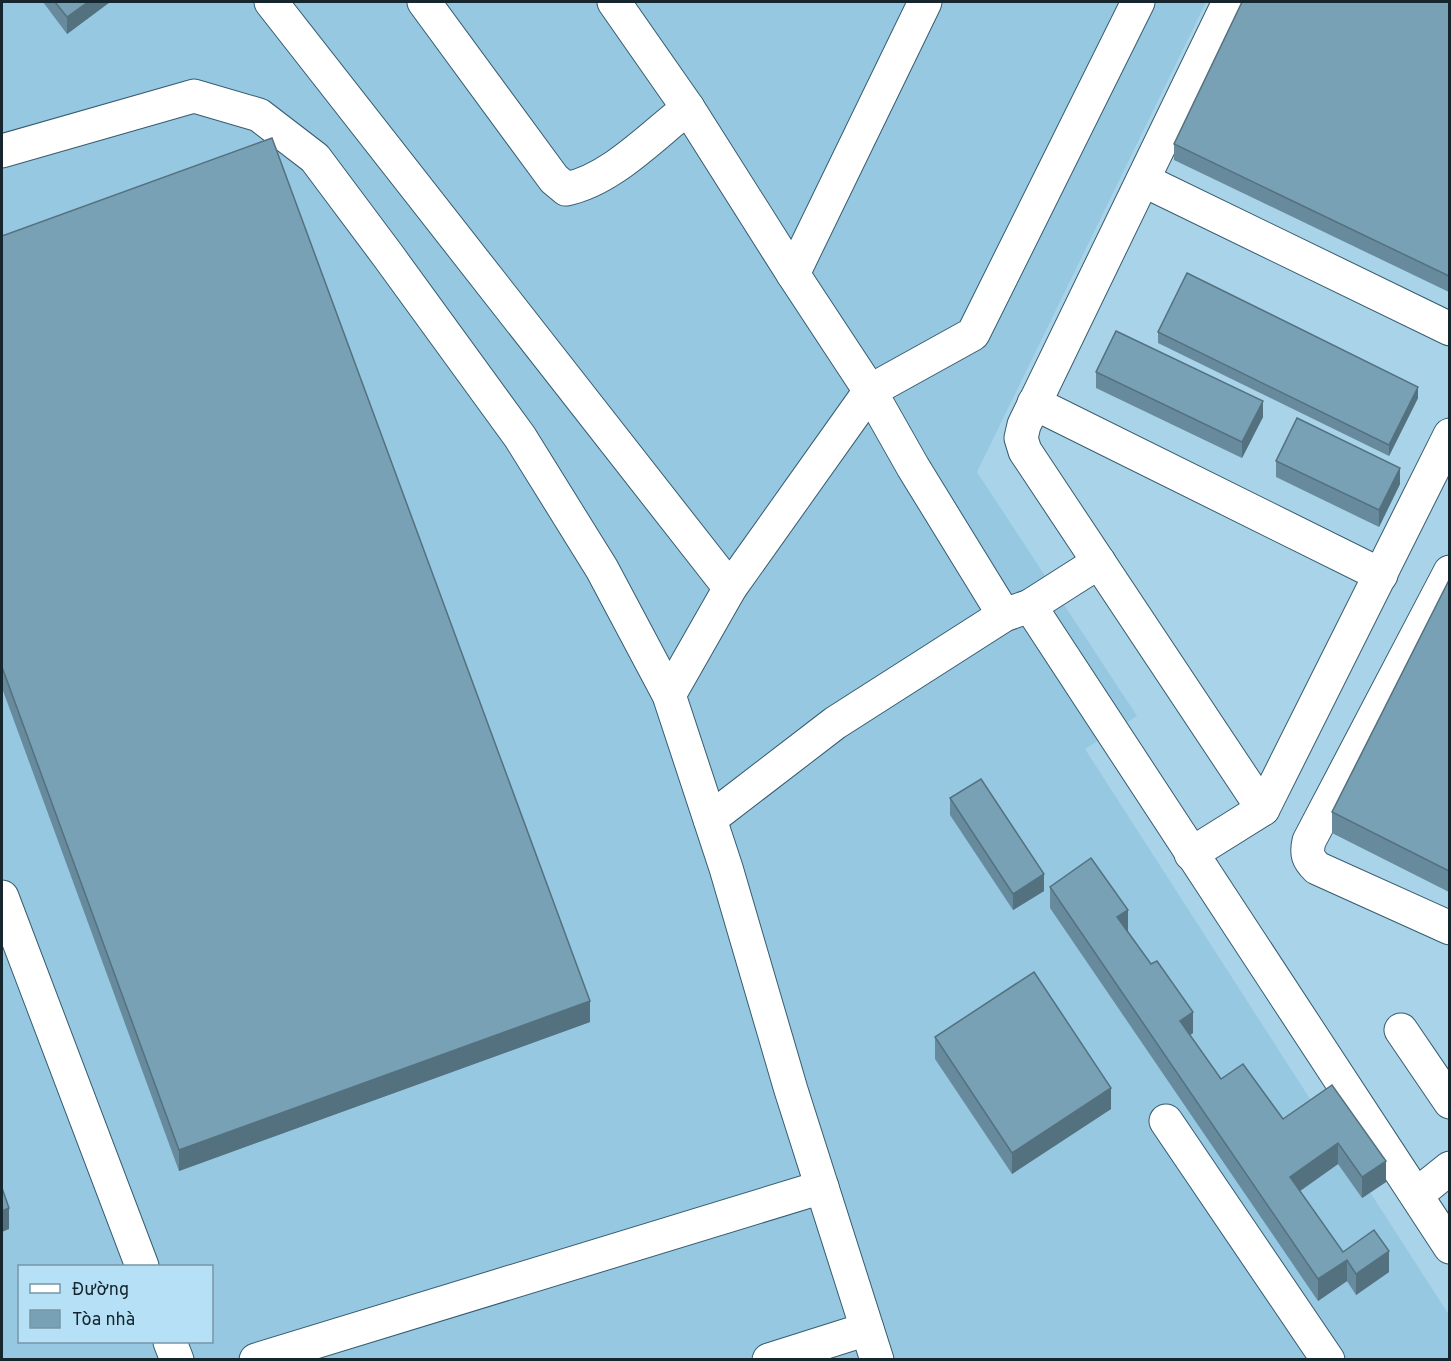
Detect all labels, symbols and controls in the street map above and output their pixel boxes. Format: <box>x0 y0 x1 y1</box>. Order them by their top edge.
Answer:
legend <box>18 1265 213 1343</box>
text: Đường <box>72 1279 129 1302</box>
text: Tòa nhà <box>72 1309 135 1332</box>

